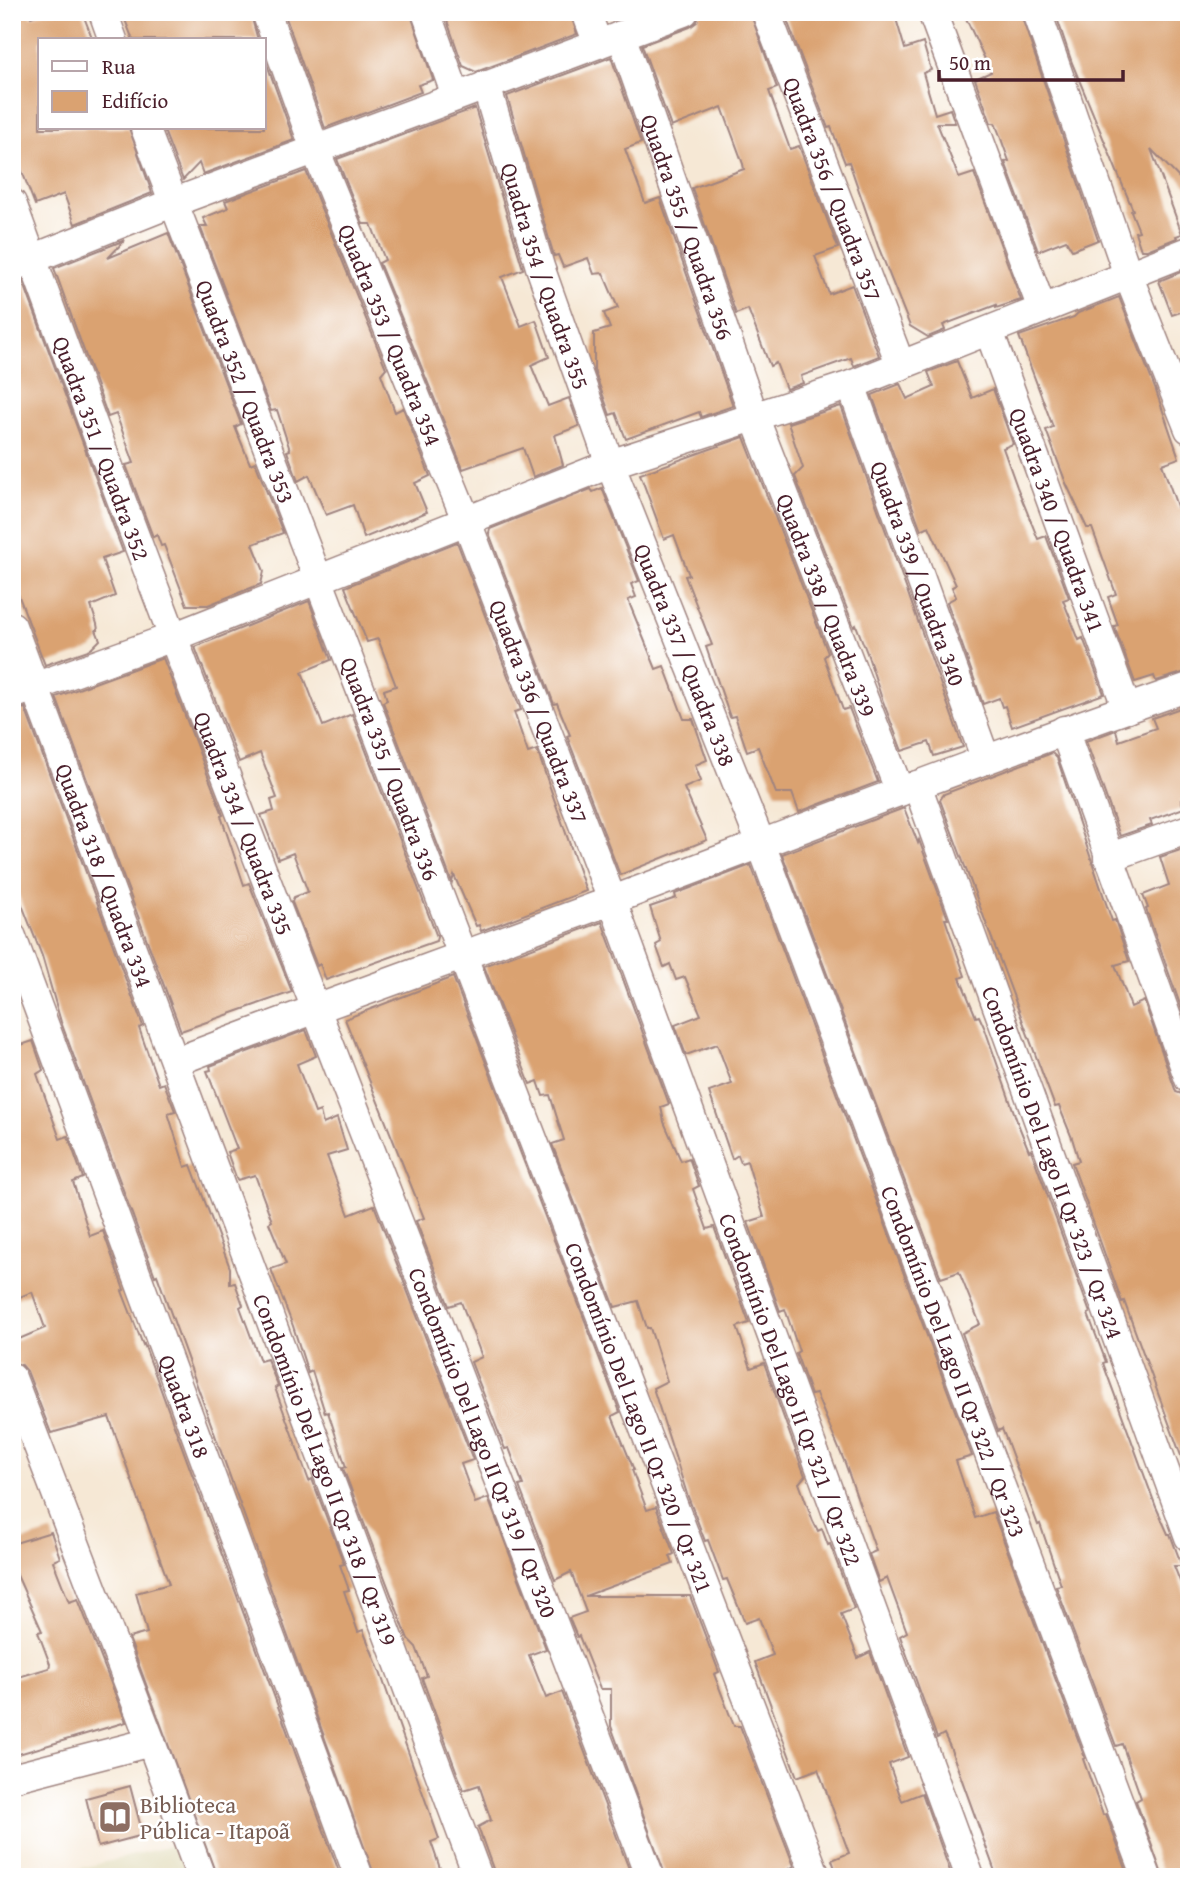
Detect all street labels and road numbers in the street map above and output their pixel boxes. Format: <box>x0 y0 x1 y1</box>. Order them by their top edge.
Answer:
street label: Quadra 356 / Quadra 357 <box>776 72 891 305</box>
street label: Quadra 355 / Quadra 356 <box>633 109 743 344</box>
street label: Quadra 354 / Quadra 355 <box>493 158 599 394</box>
street label: Quadra 353 / Quadra 354 <box>331 219 451 451</box>
street label: Quadra 352 / Quadra 353 <box>188 275 304 508</box>
street label: Quadra 351 / Quadra 352 <box>45 331 159 565</box>
street label: Quadra 340 / Quadra 341 <box>1002 403 1114 637</box>
street label: Quadra 339 / Quadra 340 <box>863 456 974 690</box>
street label: Quadra 338 / Quadra 339 <box>769 488 886 721</box>
street label: Quadra 337 / Quadra 338 <box>627 538 745 771</box>
street label: Quadra 336 / Quadra 337 <box>482 595 597 828</box>
street label: Quadra 335 / Quadra 336 <box>333 652 449 885</box>
street label: Quadra 334 / Quadra 335 <box>186 706 302 940</box>
street label: Quadra 318 / Quadra 334 <box>48 758 162 992</box>
street label: Condomínio Del Lago II Qr 323 / Qr 324 <box>974 981 1132 1343</box>
street label: Condomínio Del Lago II Qr 322 / Qr 323 <box>874 1181 1035 1542</box>
street label: Condomínio Del Lago II Qr 321 / Qr 322 <box>712 1208 871 1570</box>
street label: Condomínio Del Lago II Qr 320 / Qr 321 <box>557 1237 722 1597</box>
street label: Condomínio Del Lago II Qr 319 / Qr 320 <box>401 1262 566 1622</box>
street label: Condomínio Del Lago II Qr 318 / Qr 319 <box>246 1289 407 1650</box>
street label: Quadra 318 <box>151 1350 219 1462</box>

